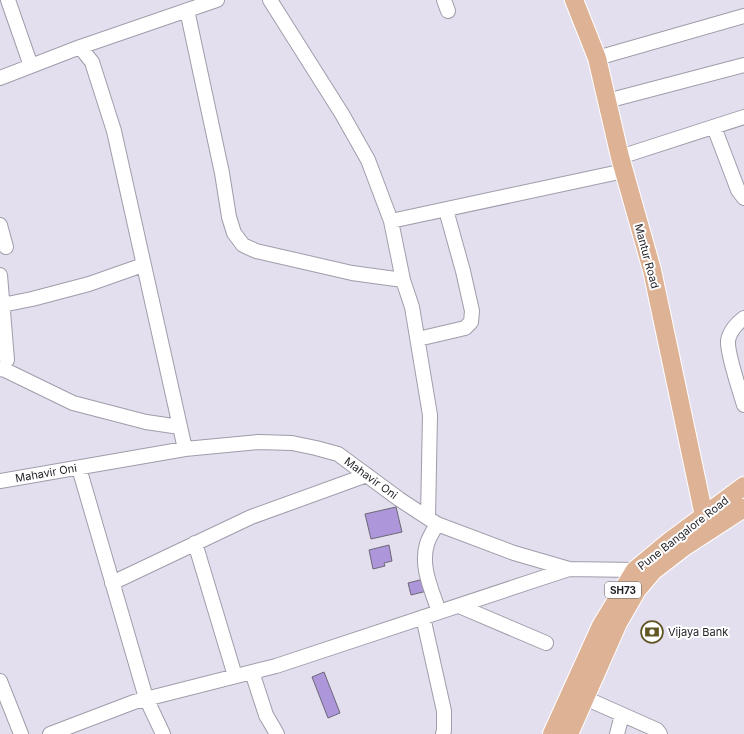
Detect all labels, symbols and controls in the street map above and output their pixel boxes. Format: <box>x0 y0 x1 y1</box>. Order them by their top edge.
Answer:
street label: Mantur Road <box>632 222 662 290</box>
street label: Mahavir Oni <box>342 454 400 502</box>
street label: Mahavir Oni <box>14 461 78 485</box>
street label: Pune Bangalore Road <box>635 493 731 573</box>
road number: SH73 <box>605 582 641 598</box>
bank icon: Vijaya Bank <box>639 619 665 645</box>
place label: Vijaya Bank <box>668 625 728 639</box>

